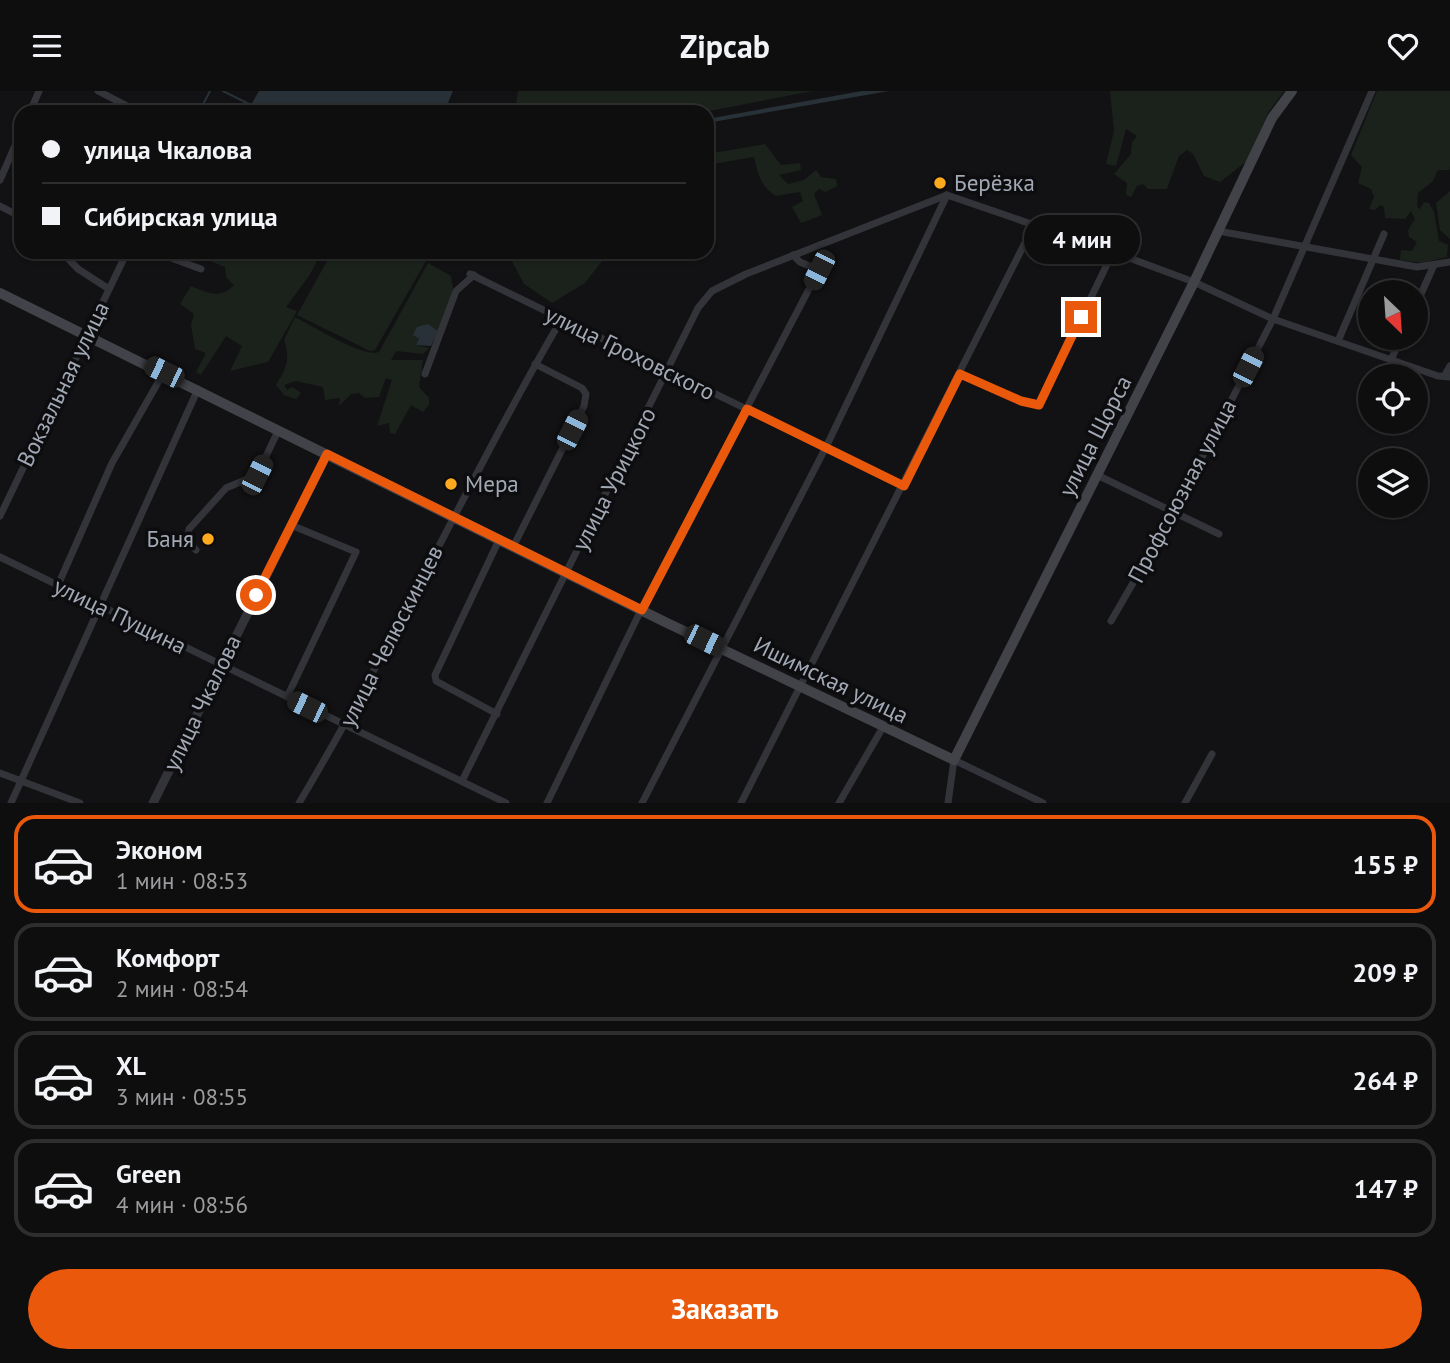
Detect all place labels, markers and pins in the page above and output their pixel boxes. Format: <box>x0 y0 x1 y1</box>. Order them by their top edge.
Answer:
place label: Берёзка <box>954 168 1035 197</box>
marker: Берёзка <box>932 175 948 191</box>
place label: Мера <box>465 469 519 498</box>
marker: Мера <box>443 476 459 492</box>
place label: Баня <box>147 524 194 553</box>
marker: Баня <box>200 531 216 547</box>

